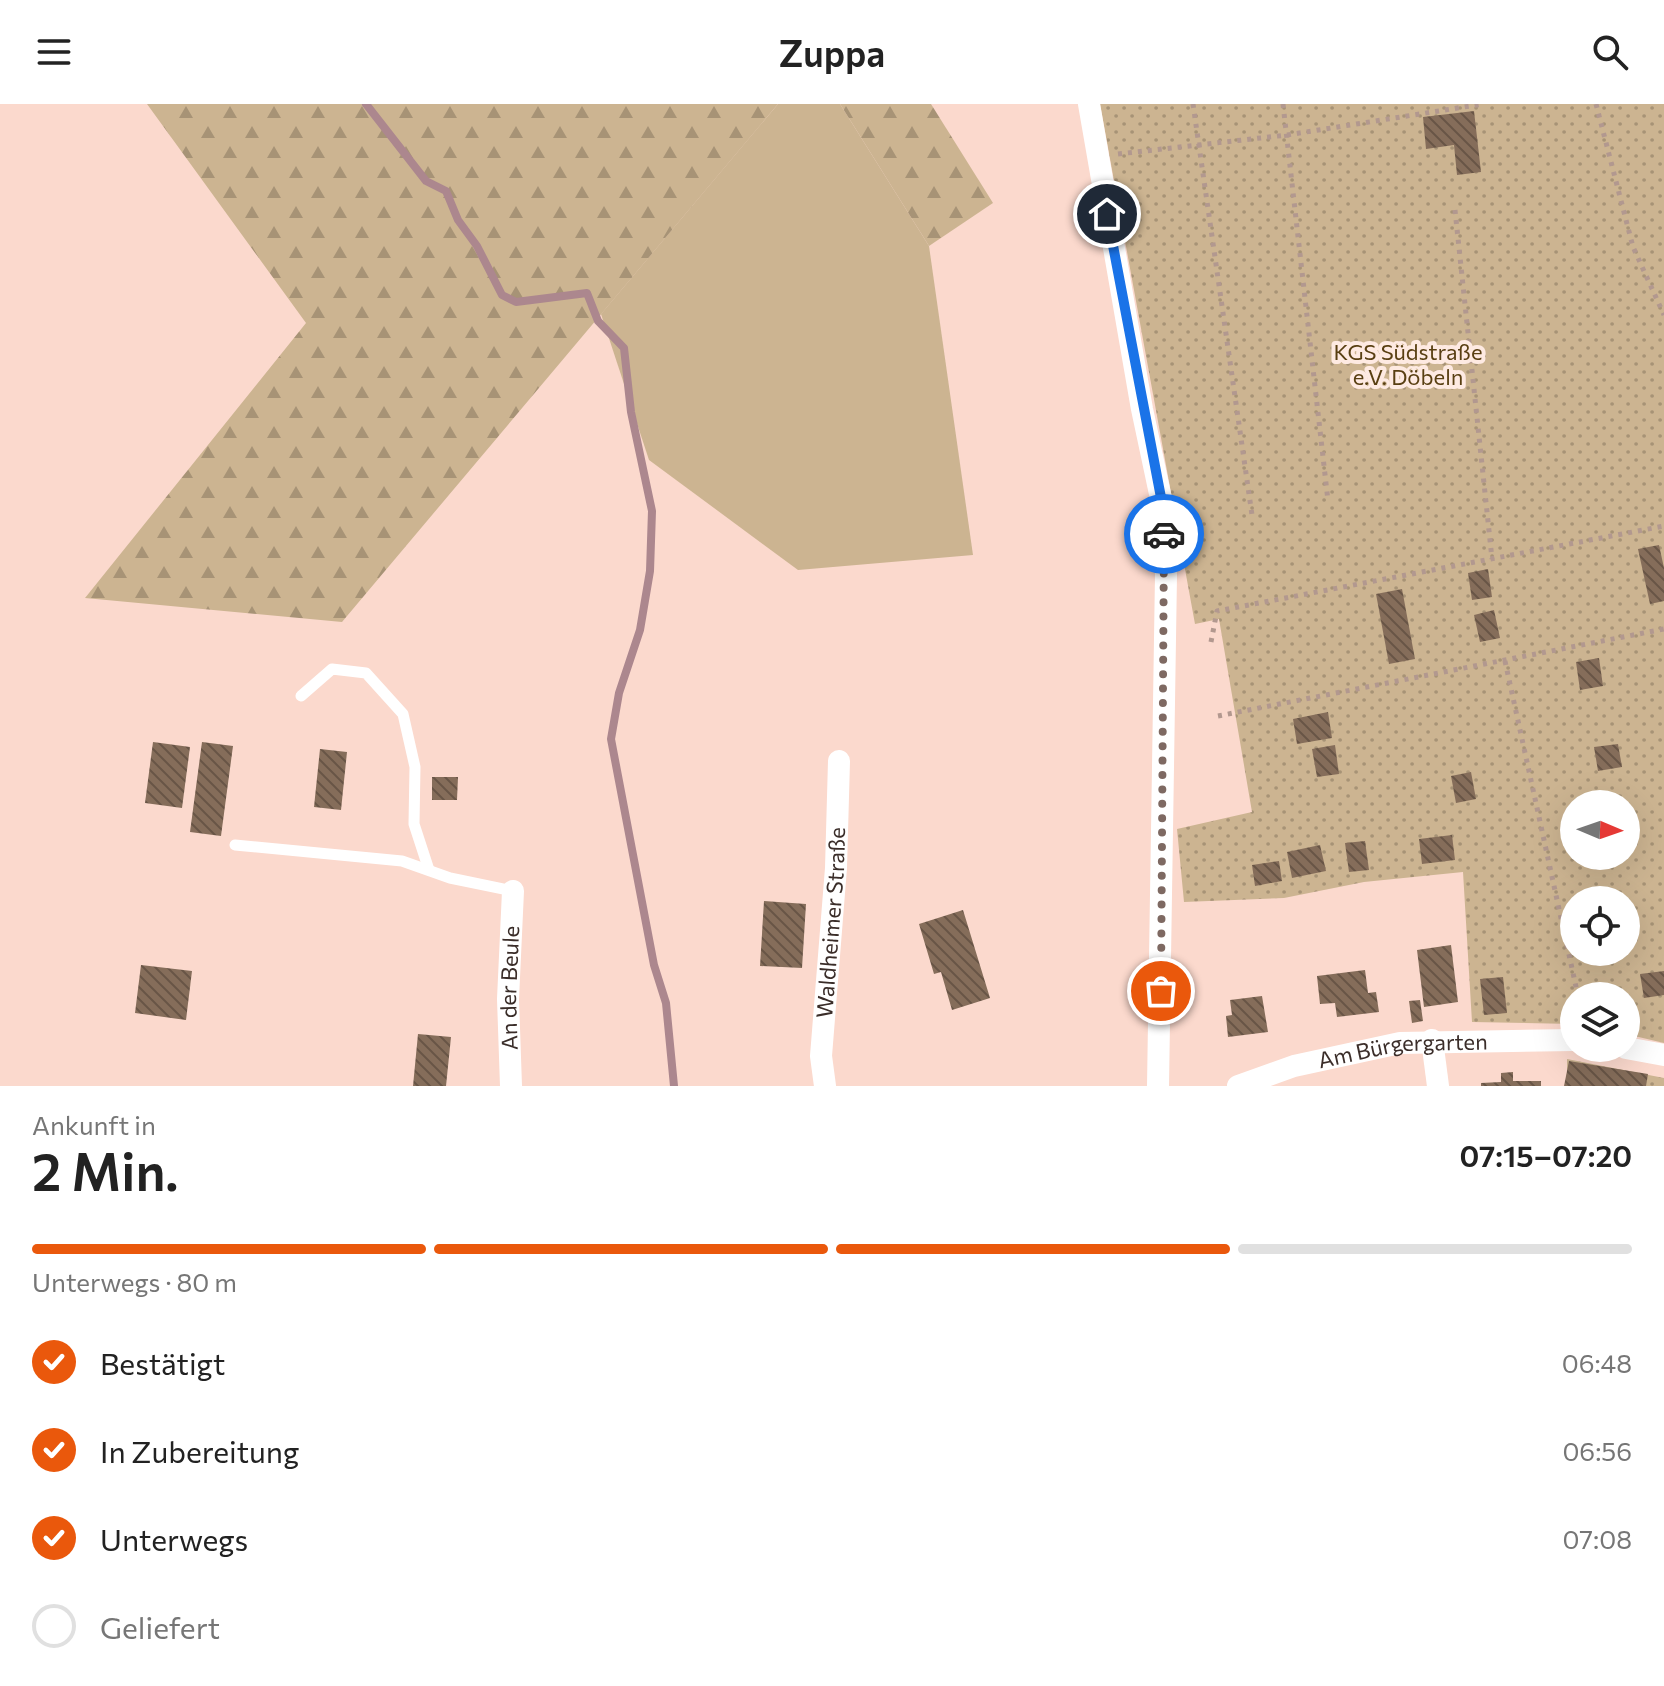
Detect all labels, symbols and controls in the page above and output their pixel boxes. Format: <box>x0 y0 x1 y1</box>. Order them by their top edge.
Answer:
icon: menu <box>32 30 76 74</box>
text: Zuppa <box>779 30 885 74</box>
icon: search <box>1588 30 1632 74</box>
pin <box>1073 180 1141 248</box>
icon: home <box>1085 192 1129 236</box>
park label: KGS Südstraße e.V. Döbeln <box>1333 338 1483 390</box>
courier <box>1124 494 1204 574</box>
icon: car <box>1142 512 1186 556</box>
north arrow <box>1560 790 1640 870</box>
map controls <box>1560 790 1640 1062</box>
street label: Waldheimer Straße <box>810 827 850 1019</box>
button: locate <box>1560 886 1640 966</box>
street label: An der Beule <box>494 925 524 1051</box>
pin <box>1127 957 1195 1025</box>
icon: bag <box>1139 969 1183 1013</box>
button: layers <box>1560 982 1640 1062</box>
street label: Am Bürgergarten <box>1315 1027 1488 1073</box>
text: Ankunft in <box>32 1109 156 1140</box>
text: 07:15–07:20 <box>1459 1136 1632 1173</box>
text: 2 Min. <box>32 1138 179 1202</box>
text: Unterwegs · 80 m <box>32 1266 237 1297</box>
icon: check <box>32 1340 76 1384</box>
text: Bestätigt <box>100 1344 225 1381</box>
text: 06:48 <box>1562 1347 1632 1378</box>
icon: check <box>32 1428 76 1472</box>
text: In Zubereitung <box>100 1432 299 1469</box>
text: 06:56 <box>1562 1435 1632 1466</box>
icon: check <box>32 1516 76 1560</box>
text: Unterwegs <box>100 1520 248 1557</box>
text: 07:08 <box>1563 1523 1632 1554</box>
text: Geliefert <box>100 1608 220 1645</box>

